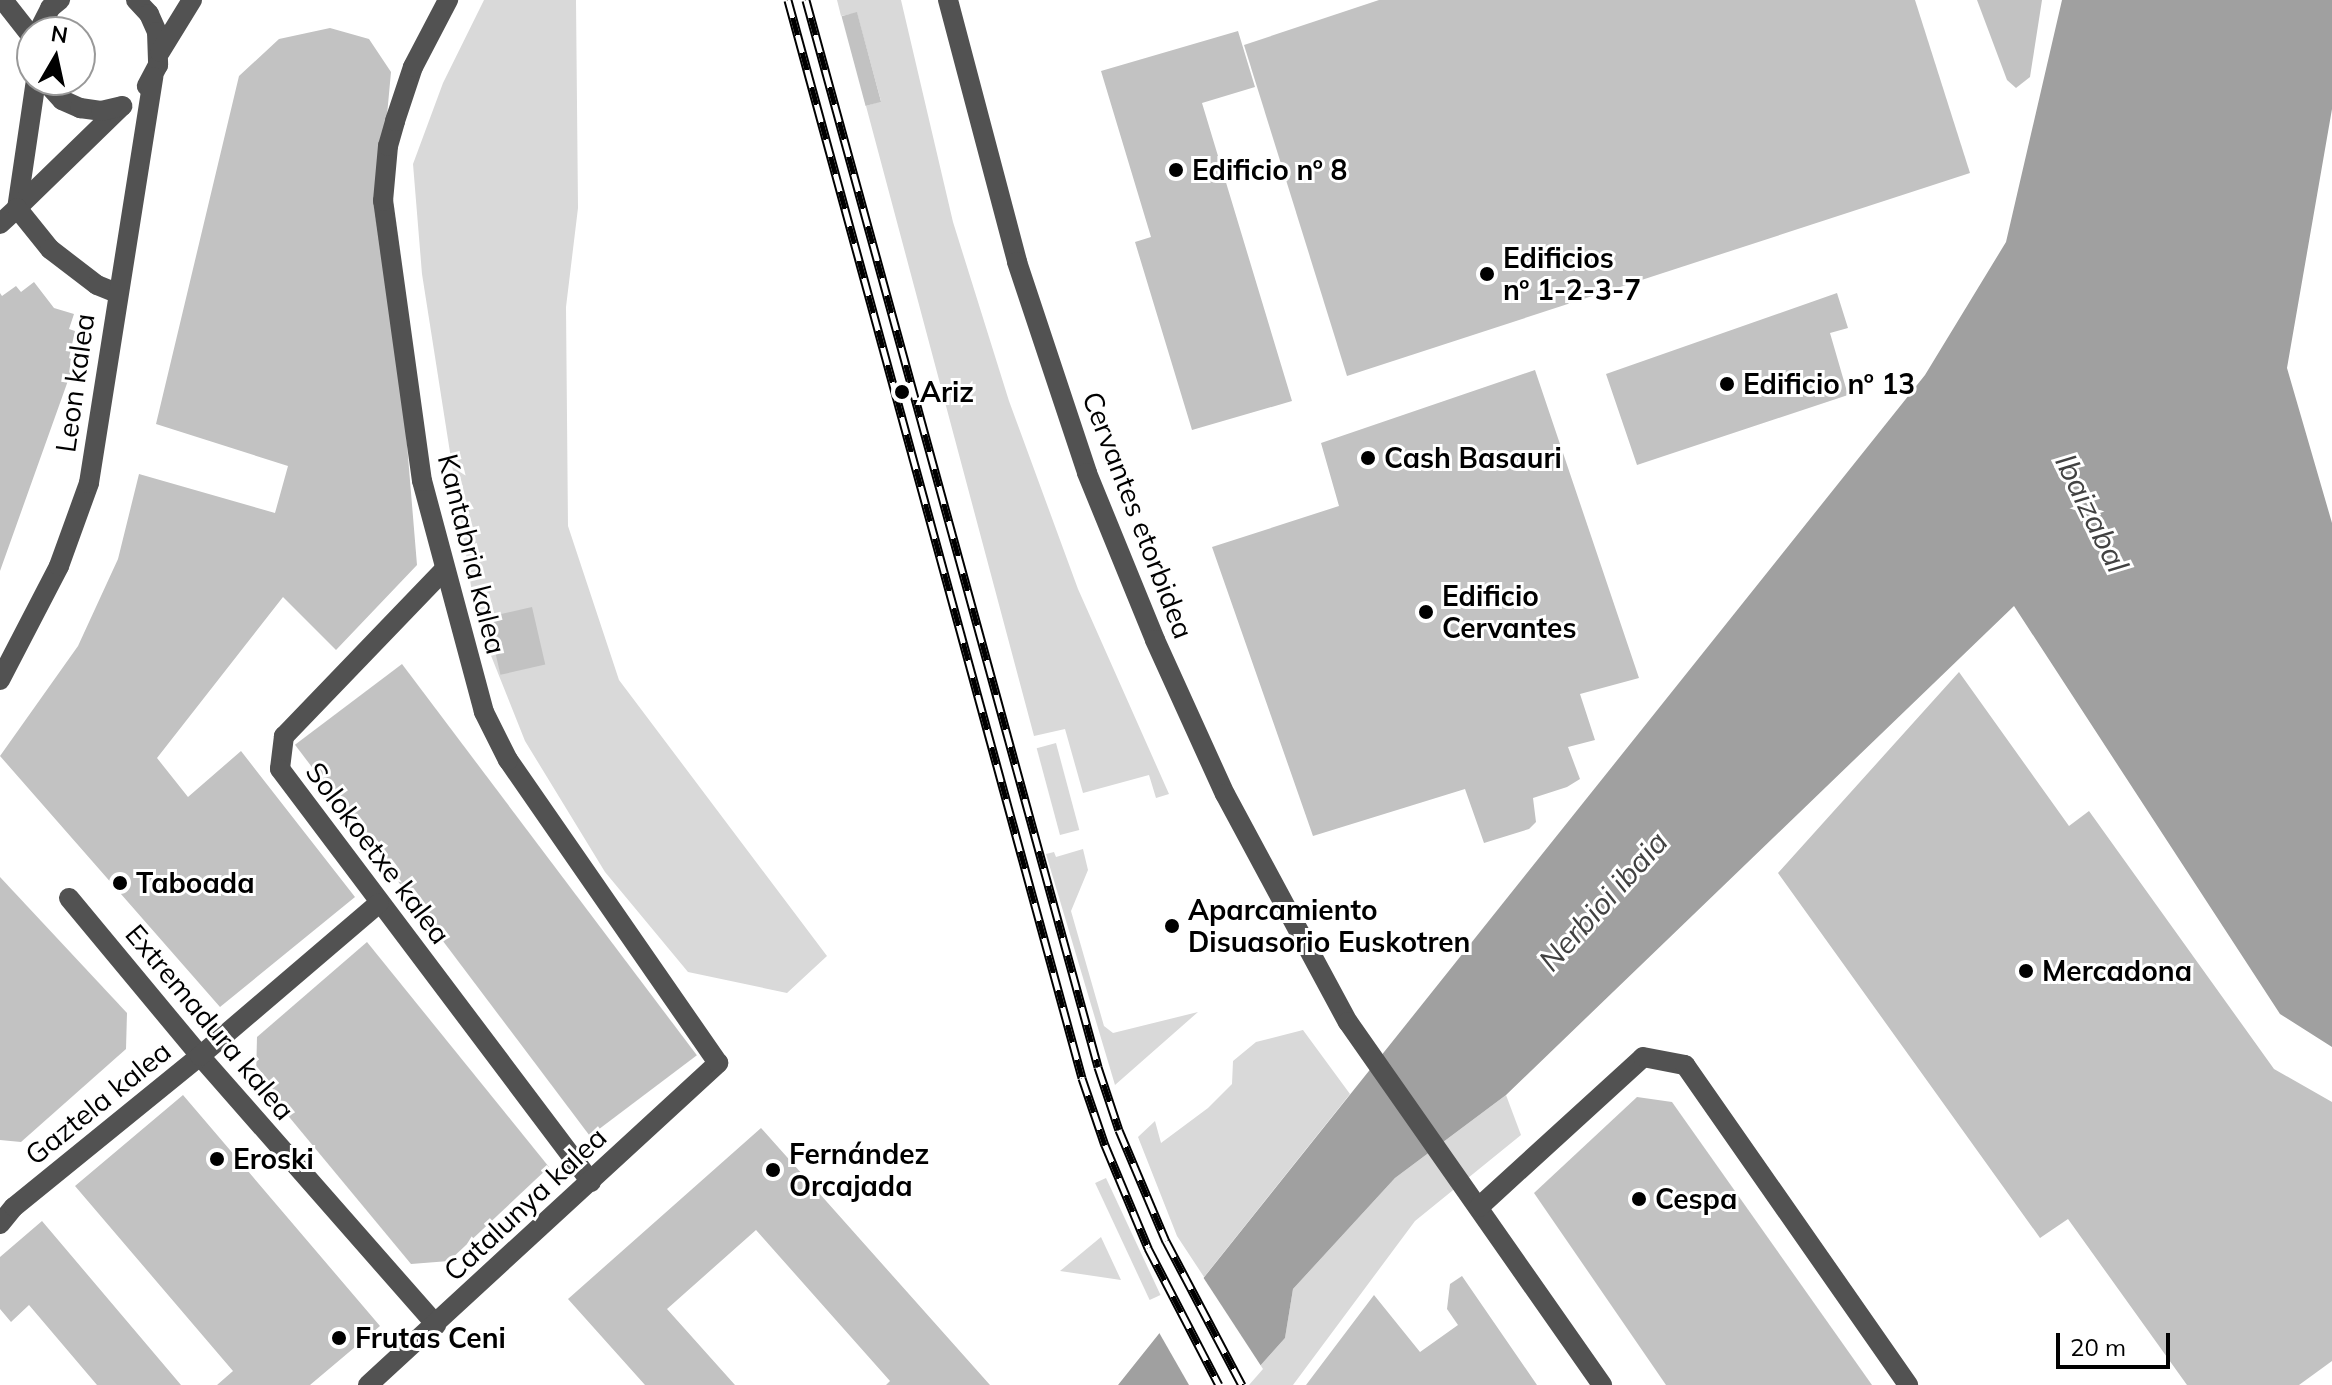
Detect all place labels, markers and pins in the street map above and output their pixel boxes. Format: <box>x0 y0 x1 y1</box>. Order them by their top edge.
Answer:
place label: Edificio nº 8 <box>1192 153 1347 187</box>
marker: Edificio nº 8 <box>1167 161 1185 179</box>
place label: Edificios nº 1-2-3-7 <box>1503 241 1641 307</box>
marker: Edificios nº 1-2-3-7 <box>1478 265 1496 283</box>
place label: Edificio nº 13 <box>1743 367 1915 401</box>
place label: Ariz <box>920 375 974 409</box>
marker: Edificio nº 13 <box>1718 375 1736 393</box>
marker: Ariz <box>891 381 913 403</box>
place label: Cash Basauri <box>1384 441 1562 475</box>
marker: Cash Basauri <box>1359 449 1377 467</box>
place label: Edificio Cervantes <box>1442 579 1576 645</box>
marker: Edificio Cervantes <box>1417 603 1435 621</box>
place label: Taboada <box>136 866 255 900</box>
marker: Taboada <box>111 874 129 892</box>
place label: Aparcamiento Disuasorio Euskotren <box>1188 893 1470 959</box>
marker: Aparcamiento Disuasorio Euskotren <box>1163 917 1181 935</box>
place label: Mercadona <box>2042 954 2192 988</box>
marker: Mercadona <box>2017 962 2035 980</box>
place label: Fernández Orcajada <box>789 1137 929 1203</box>
place label: Eroski <box>233 1142 314 1176</box>
marker: Eroski <box>208 1150 226 1168</box>
marker: Fernández Orcajada <box>764 1161 782 1179</box>
place label: Cespa <box>1655 1182 1737 1216</box>
marker: Cespa <box>1630 1190 1648 1208</box>
place label: Frutas Ceni <box>355 1321 506 1355</box>
marker: Frutas Ceni <box>330 1329 348 1347</box>

